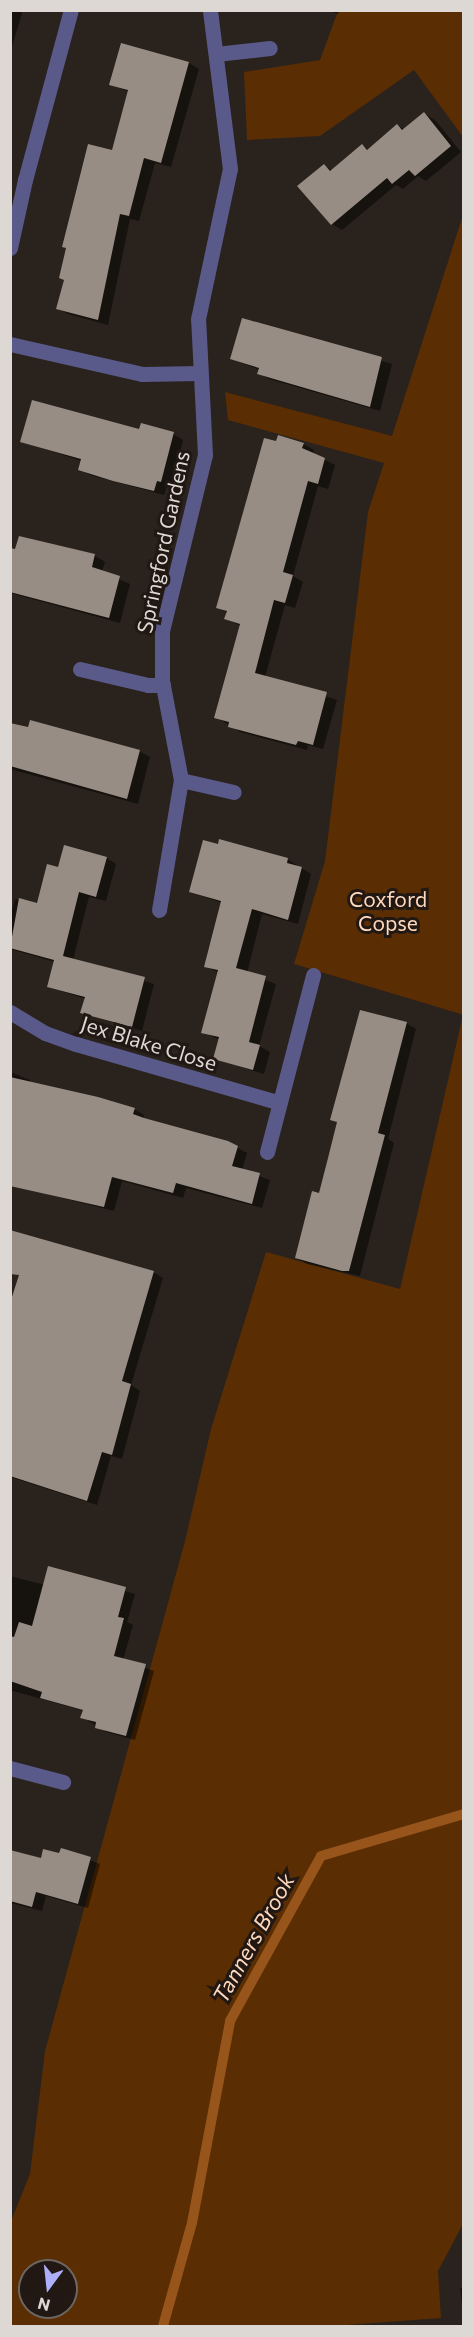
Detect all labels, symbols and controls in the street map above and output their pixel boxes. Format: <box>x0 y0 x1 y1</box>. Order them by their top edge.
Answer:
street label: Springford Gardens <box>131 449 195 635</box>
park label: Coxford Copse <box>349 886 427 936</box>
street label: Jex Blake Close <box>78 1010 220 1076</box>
water label: Tanners Brook <box>207 1869 299 2007</box>
north arrow <box>18 2259 78 2319</box>
text: N <box>35 2294 52 2316</box>

